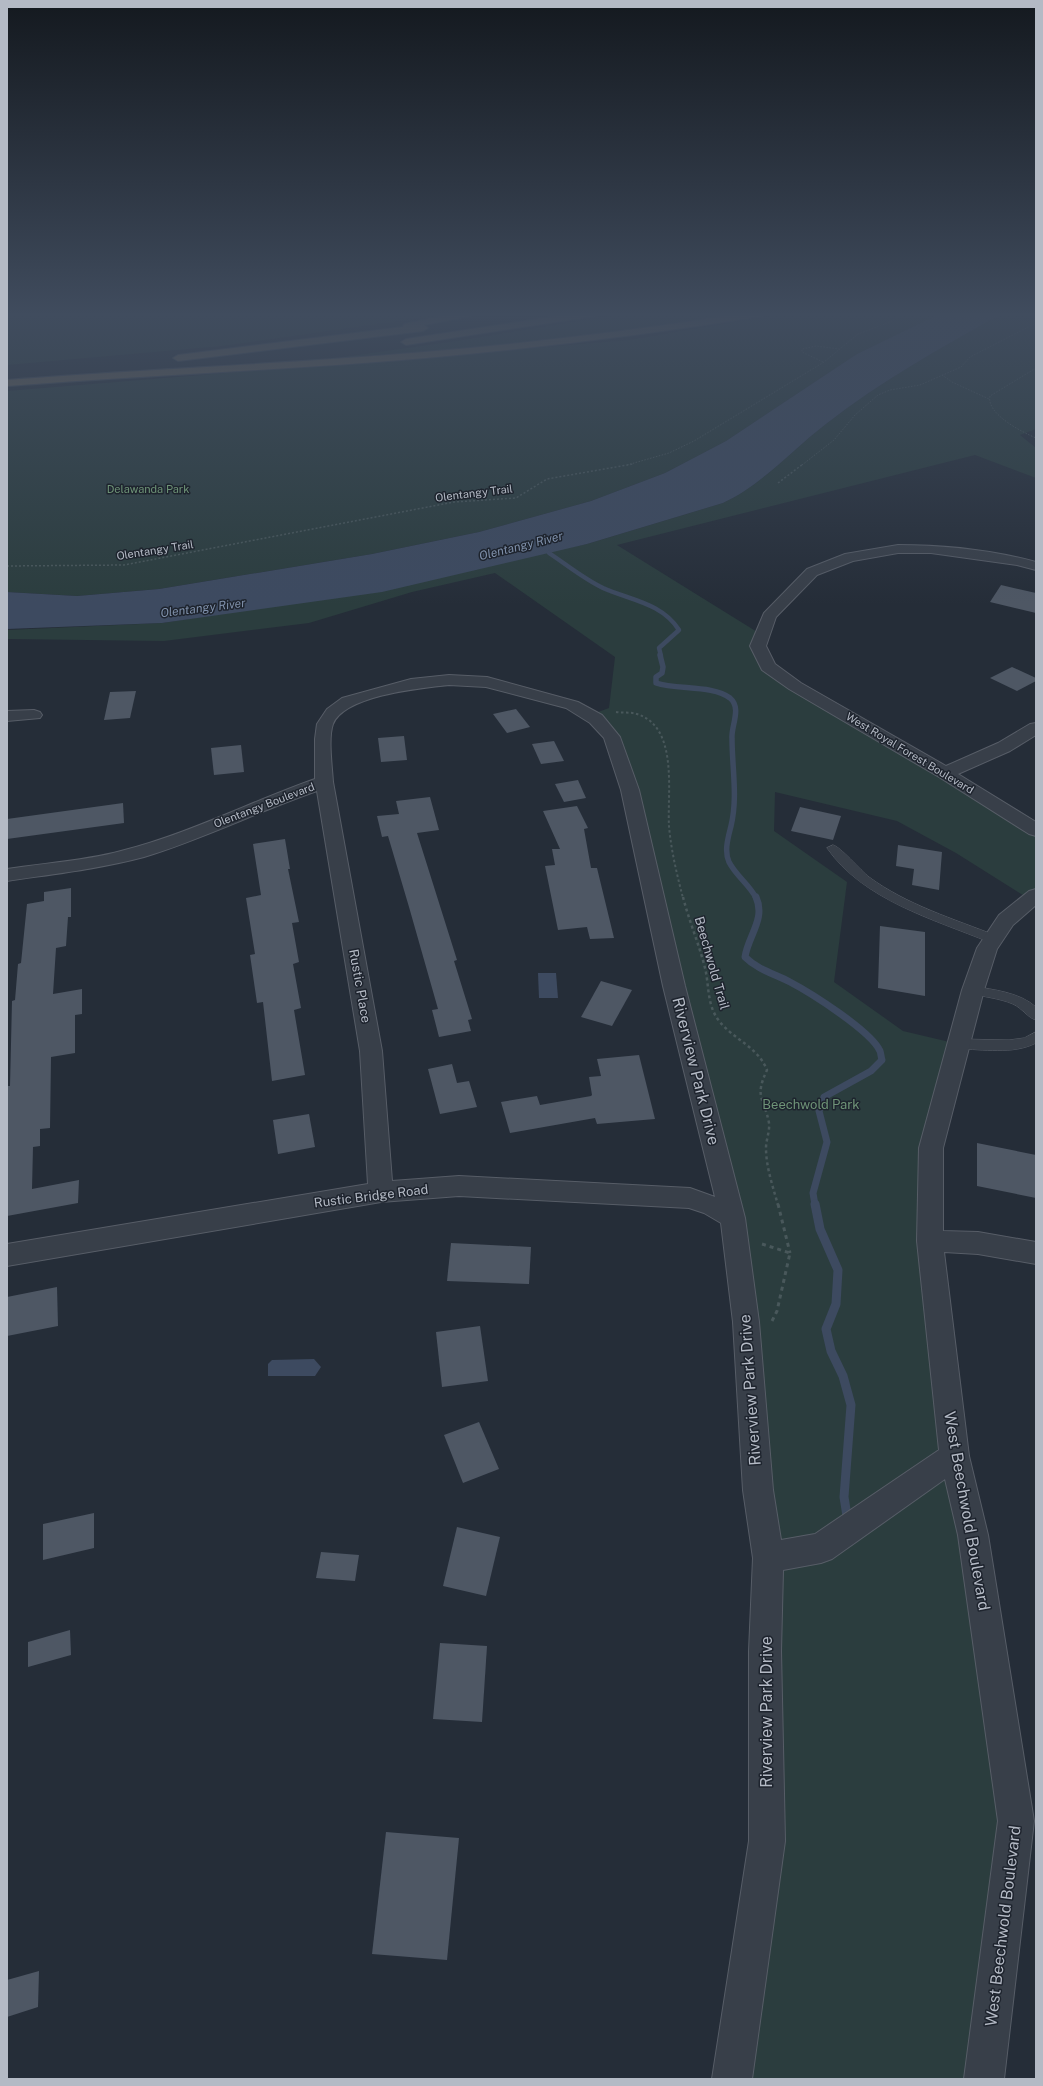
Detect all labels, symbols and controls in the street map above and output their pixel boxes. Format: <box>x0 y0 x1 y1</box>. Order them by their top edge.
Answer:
street label: Olentangy Trail <box>435 482 513 504</box>
park label: Delawanda Park <box>107 483 189 495</box>
water label: Olentangy River <box>478 529 565 563</box>
street label: Olentangy Trail <box>116 538 194 562</box>
water label: Olentangy River <box>160 596 247 620</box>
street label: West Royal Forest Boulevard <box>844 710 976 796</box>
street label: Olentangy Boulevard <box>212 780 316 830</box>
street label: Beechwold Trail <box>692 915 732 1011</box>
street label: Rustic Place <box>346 948 374 1024</box>
street label: Riverview Park Drive <box>668 995 724 1147</box>
park label: Beechwold Park <box>762 1097 860 1112</box>
street label: Rustic Bridge Road <box>313 1182 429 1210</box>
street label: Riverview Park Drive <box>735 1314 765 1466</box>
street label: West Beechwold Boulevard <box>940 1410 994 1612</box>
street label: Riverview Park Drive <box>757 1636 776 1788</box>
street label: West Beechwold Boulevard <box>981 1824 1025 2028</box>

